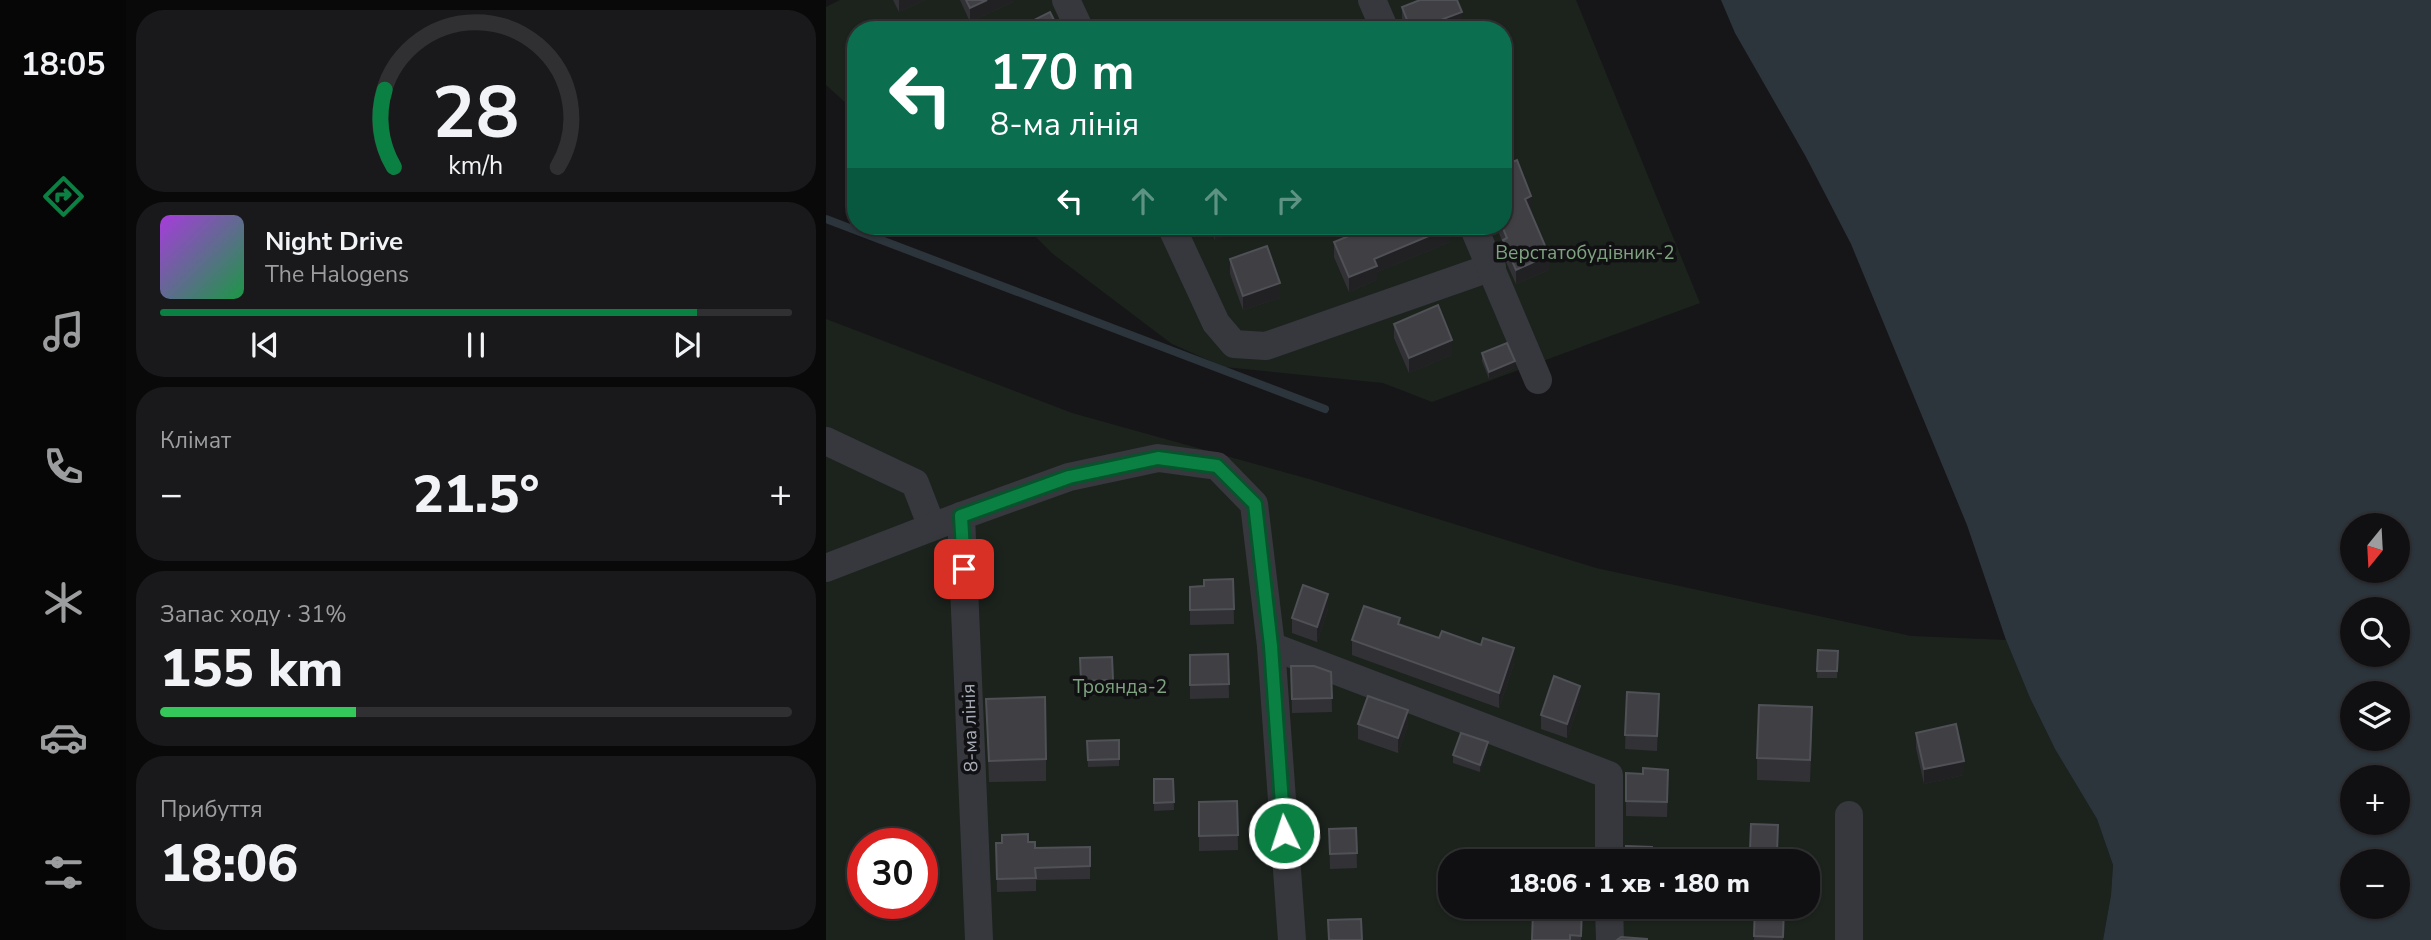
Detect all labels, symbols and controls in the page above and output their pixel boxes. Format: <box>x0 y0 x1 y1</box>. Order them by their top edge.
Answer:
text: 170 m <box>990 39 1134 106</box>
text: 18:05 <box>21 43 105 86</box>
icon: left <box>875 49 966 140</box>
text: 28 <box>432 63 520 163</box>
text: 8-ма лінія <box>990 103 1139 146</box>
text: km/h <box>448 149 504 183</box>
icon: directions <box>39 172 88 221</box>
icon: left <box>1051 182 1089 220</box>
icon: ahead <box>1124 182 1162 220</box>
icon: ahead <box>1197 182 1235 220</box>
icon: right <box>1270 182 1308 220</box>
text: Night Drive <box>265 224 403 259</box>
park label: Верстатобудівник-2 <box>1495 240 1675 266</box>
text: The Halogens <box>265 259 409 290</box>
icon: music <box>39 307 88 356</box>
icon: previous <box>246 326 284 364</box>
icon: pause <box>457 326 495 364</box>
icon: next <box>668 326 706 364</box>
text: Клімат <box>160 425 231 456</box>
icon: phone <box>39 442 88 491</box>
text: 21.5° <box>412 459 540 530</box>
text: − <box>160 469 183 520</box>
text: + <box>769 469 792 520</box>
north arrow <box>2340 513 2410 583</box>
map controls <box>2340 513 2410 919</box>
pin <box>934 539 994 599</box>
icon: arrive <box>945 550 983 588</box>
icon: climate <box>39 578 88 627</box>
button: search <box>2340 597 2410 667</box>
text: Запас ходу · 31% <box>160 599 347 630</box>
text: 155 km <box>160 633 343 704</box>
park label: Троянда-2 <box>1073 674 1167 700</box>
button: layers <box>2340 681 2410 751</box>
street label: 8-ма лінія <box>955 683 985 773</box>
icon: car <box>39 713 88 762</box>
button: + <box>2340 765 2410 835</box>
text: Прибуття <box>160 794 263 825</box>
position arrow <box>1247 796 1321 870</box>
text: 18:06 <box>160 828 298 899</box>
speed limit sign: 30 <box>847 828 938 919</box>
icon: filters <box>39 848 88 897</box>
button: − <box>2340 849 2410 919</box>
text: 18:06 · 1 хв · 180 m <box>1508 866 1750 901</box>

